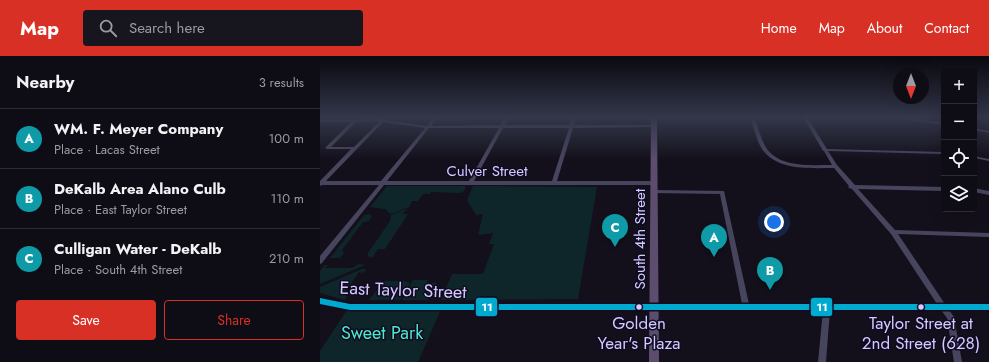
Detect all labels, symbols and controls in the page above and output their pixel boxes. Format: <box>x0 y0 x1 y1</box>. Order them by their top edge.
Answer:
search box <box>83 10 363 46</box>
text: Map <box>20 15 59 42</box>
icon: search <box>97 17 119 39</box>
text: Search here <box>129 17 205 39</box>
text: Home <box>761 18 797 38</box>
text: Map <box>819 18 845 38</box>
text: About <box>867 18 902 38</box>
text: Contact <box>924 18 969 38</box>
north arrow <box>893 68 929 104</box>
map controls <box>941 68 977 212</box>
button: + <box>941 68 977 104</box>
text: Nearby <box>16 70 74 94</box>
text: 3 results <box>259 73 304 92</box>
button: − <box>941 104 977 140</box>
text: WM. F. Meyer Company <box>54 118 223 140</box>
text: A <box>24 129 34 148</box>
text: 100 m <box>269 129 304 148</box>
text: Place · Lacas Street <box>54 140 160 159</box>
button: locate <box>941 140 977 176</box>
street label: Culver Street <box>446 160 528 182</box>
button: layers <box>941 176 977 212</box>
text: DeKalb Area Alano Culb <box>54 178 226 200</box>
street label: South 4th Street <box>629 188 651 289</box>
text: B <box>25 189 33 208</box>
text: 110 m <box>270 189 304 208</box>
text: Place · East Taylor Street <box>54 200 187 219</box>
your location <box>764 212 784 232</box>
pin: C <box>602 214 628 247</box>
pin: A <box>701 224 727 257</box>
text: Culligan Water - DeKalb <box>54 238 222 260</box>
text: C <box>24 249 34 268</box>
text: 210 m <box>269 249 304 268</box>
pin: B <box>757 257 783 290</box>
text: Place · South 4th Street <box>54 260 182 279</box>
street label: East Taylor Street <box>339 275 468 305</box>
line badge: 11 <box>475 297 498 317</box>
line badge: 11 <box>810 297 833 317</box>
text: 11 <box>481 299 493 315</box>
text: 11 <box>816 299 828 315</box>
button: Save <box>16 300 156 340</box>
button: Share <box>164 300 304 340</box>
marker: Golden Year's Plaza <box>634 302 644 312</box>
marker: Taylor Street at 2nd Street (628) <box>916 302 926 312</box>
place label: Golden Year's Plaza <box>597 311 681 355</box>
place label: Taylor Street at 2nd Street (628) <box>862 311 980 355</box>
park label: Sweet Park <box>341 320 423 346</box>

